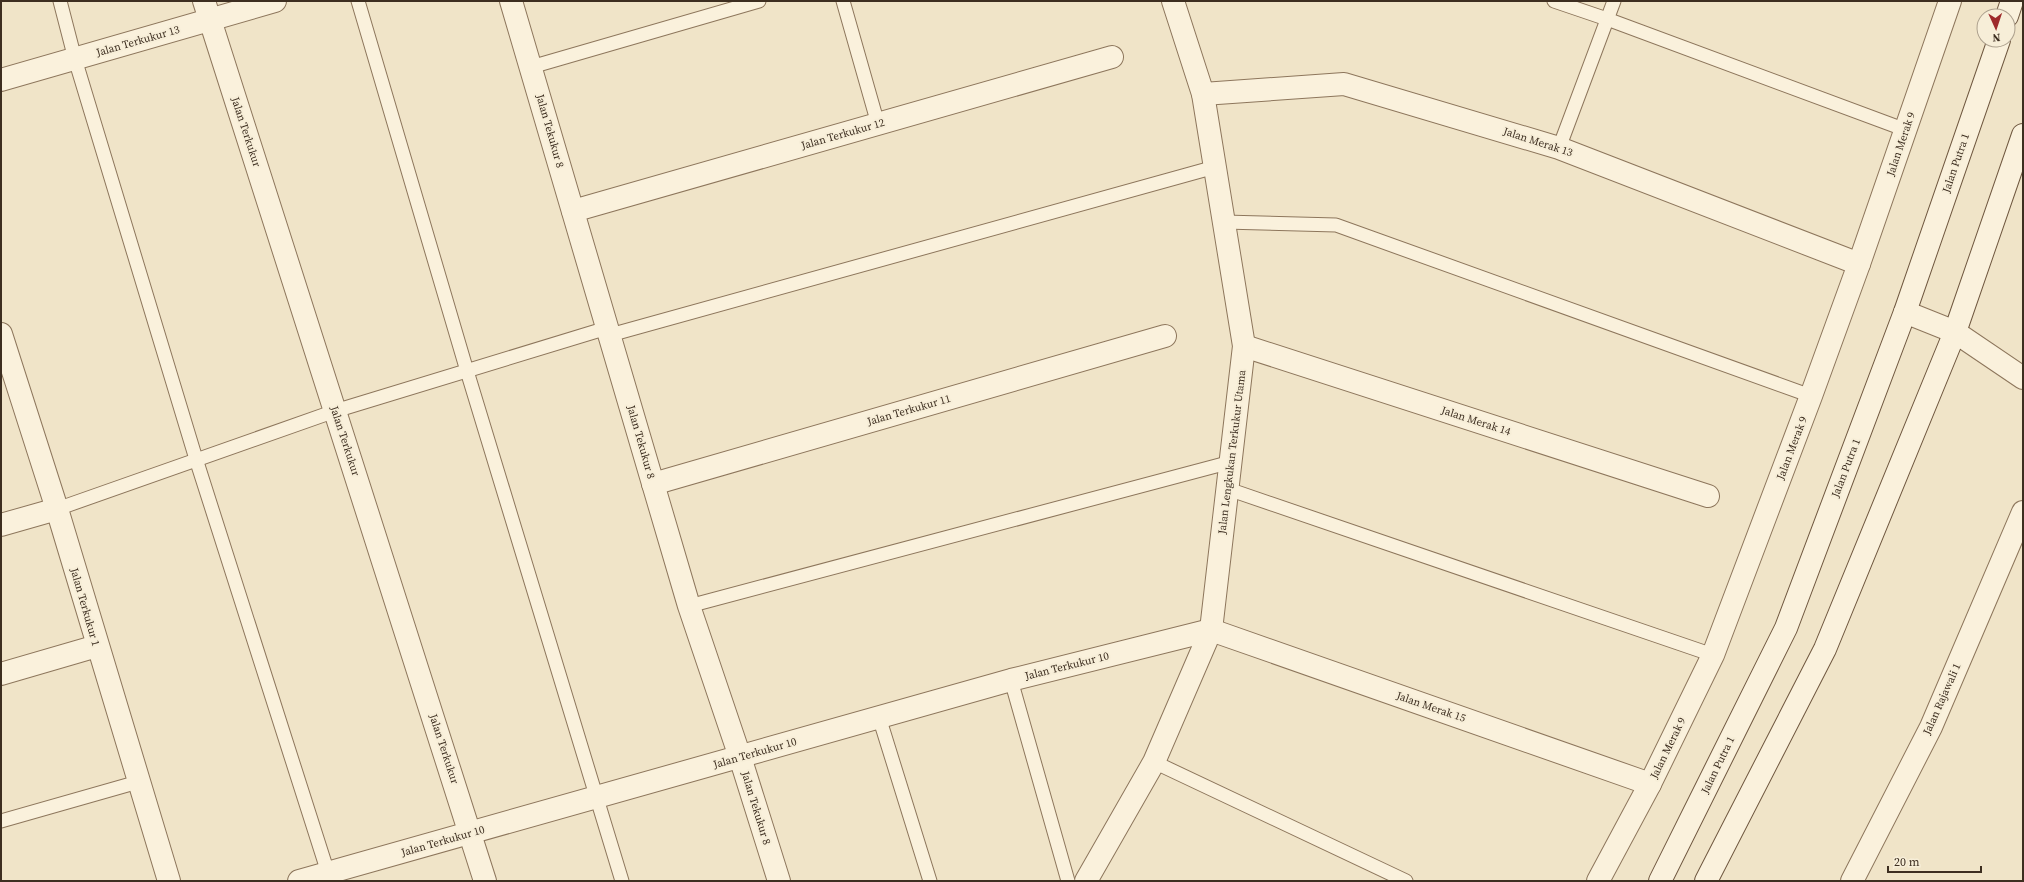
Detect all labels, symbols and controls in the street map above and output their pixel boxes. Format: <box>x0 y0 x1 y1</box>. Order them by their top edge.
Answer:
north arrow <box>1976 8 2016 48</box>
street label: Jalan Terkukur 13 <box>94 22 182 60</box>
text: N <box>1992 30 2001 45</box>
street label: Jalan Tekukur 8 <box>532 91 568 170</box>
street label: Jalan Terkukur <box>227 94 264 169</box>
street label: Jalan Merak 9 <box>1883 110 1919 179</box>
street label: Jalan Terkukur 12 <box>799 115 887 153</box>
street label: Jalan Merak 13 <box>1500 123 1575 160</box>
street label: Jalan Putra 1 <box>1938 131 1973 196</box>
street label: Jalan Lengkukan Terkukur Utama <box>1214 369 1250 536</box>
street label: Jalan Terkukur 11 <box>865 391 953 429</box>
street label: Jalan Tekukur 8 <box>623 402 659 481</box>
street label: Jalan Merak 14 <box>1438 402 1513 439</box>
street label: Jalan Terkukur <box>326 403 363 478</box>
street label: Jalan Merak 9 <box>1773 414 1811 483</box>
street label: Jalan Putra 1 <box>1828 436 1864 501</box>
street label: Jalan Terkukur 1 <box>66 565 103 648</box>
street label: Jalan Terkukur 10 <box>1022 648 1111 684</box>
street label: Jalan Rajawali 1 <box>1919 661 1965 738</box>
street label: Jalan Merak 15 <box>1393 688 1468 726</box>
street label: Jalan Terkukur <box>425 711 462 786</box>
street label: Jalan Merak 9 <box>1646 715 1689 782</box>
street label: Jalan Terkukur 10 <box>711 734 799 772</box>
street label: Jalan Putra 1 <box>1697 734 1738 797</box>
street label: Jalan Tekukur 8 <box>737 768 774 847</box>
street label: Jalan Terkukur 10 <box>399 822 487 860</box>
scale bar <box>1888 848 1981 874</box>
text: 20 m <box>1894 854 1920 870</box>

